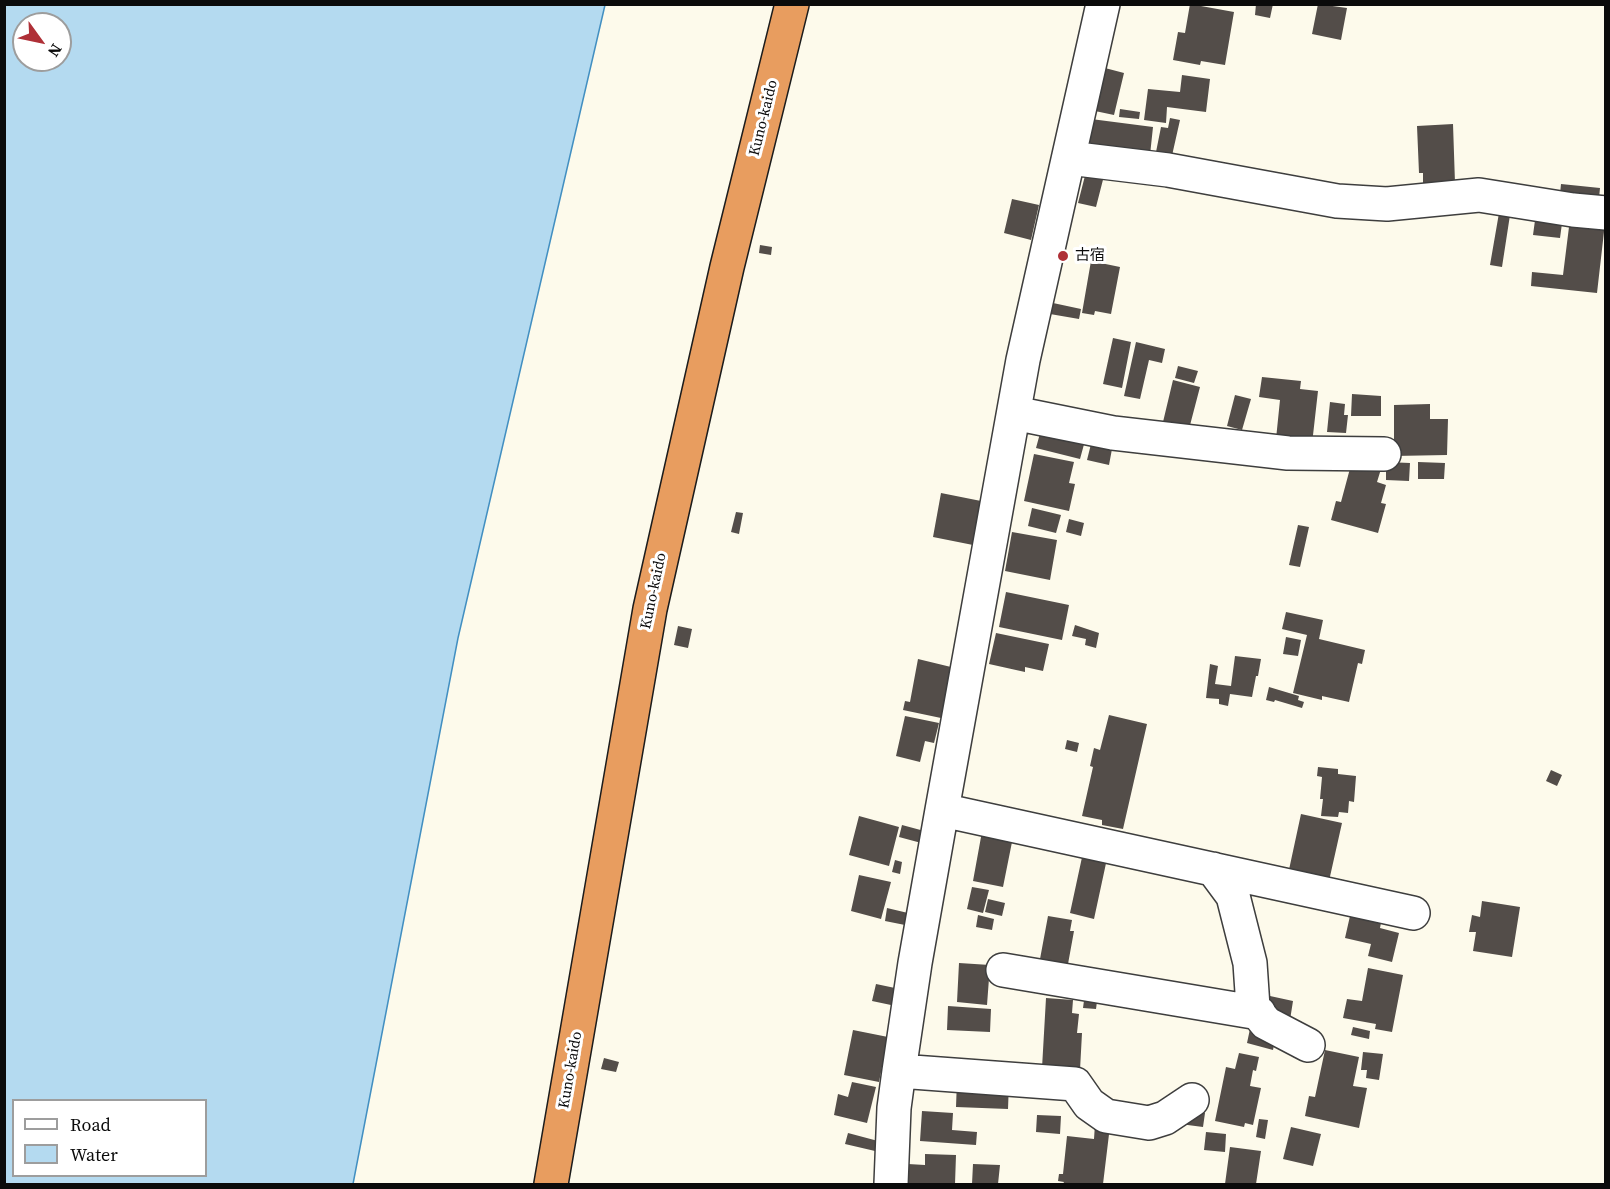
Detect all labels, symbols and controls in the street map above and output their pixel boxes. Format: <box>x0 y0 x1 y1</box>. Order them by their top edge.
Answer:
north arrow <box>12 12 72 72</box>
text: N <box>43 40 68 62</box>
street label: Kuno-kaido <box>746 78 782 158</box>
place label: 古宿 <box>1075 247 1105 265</box>
marker: 古宿 <box>1056 249 1070 263</box>
street label: Kuno-kaido <box>637 551 671 631</box>
street label: Kuno-kaido <box>555 1030 587 1110</box>
legend <box>12 1099 207 1177</box>
text: Road <box>70 1112 111 1137</box>
text: Water <box>70 1142 118 1167</box>

